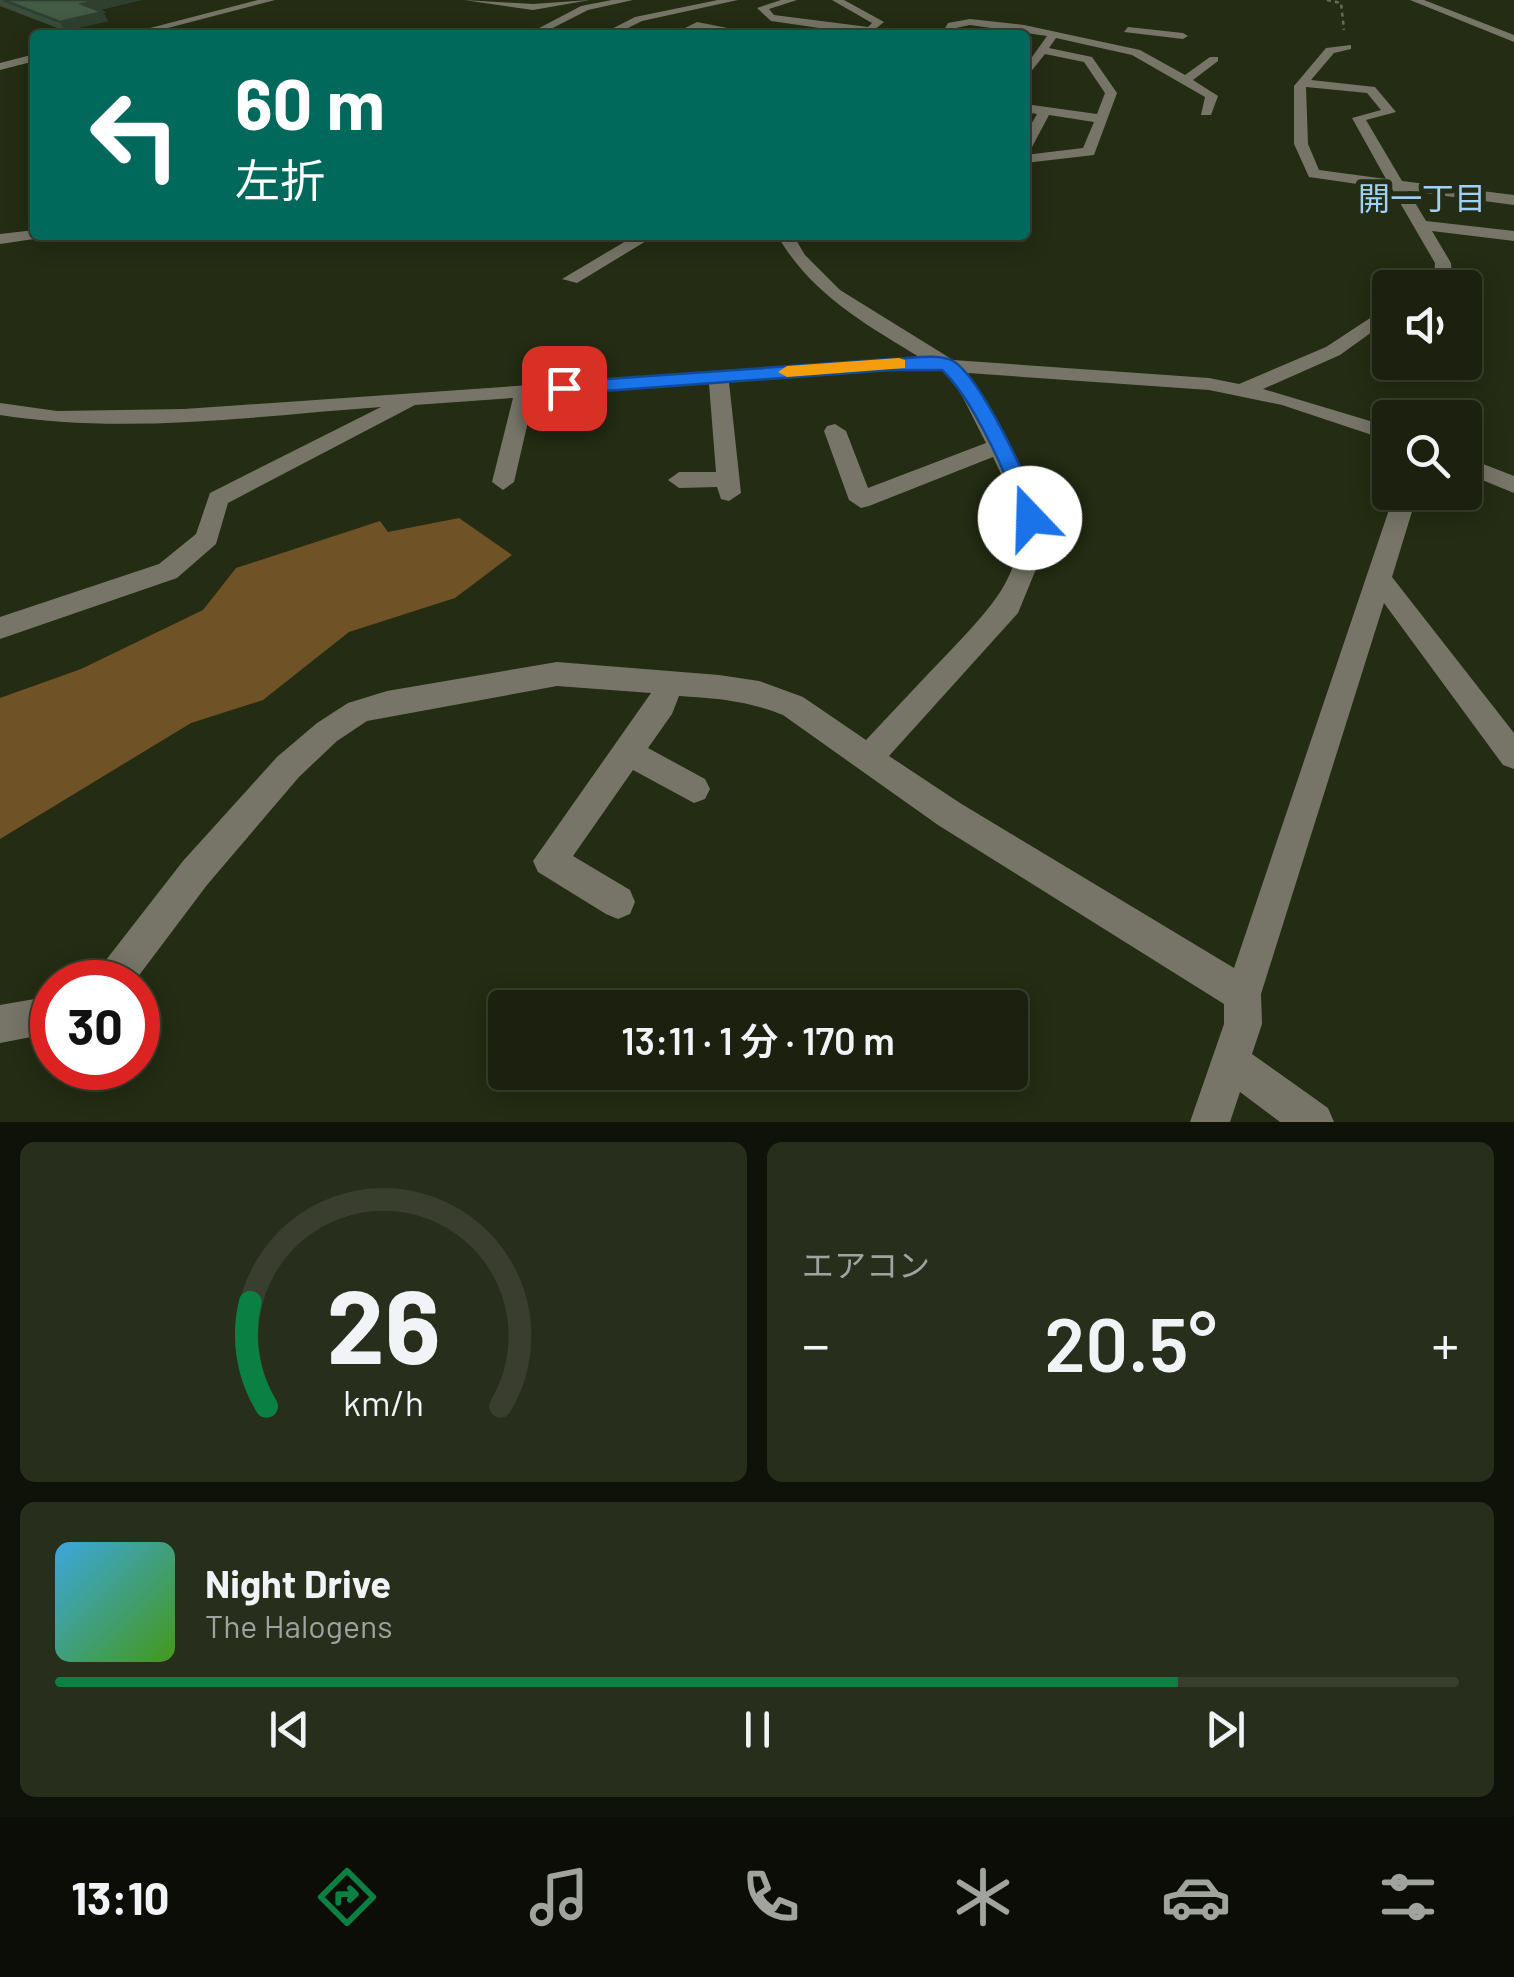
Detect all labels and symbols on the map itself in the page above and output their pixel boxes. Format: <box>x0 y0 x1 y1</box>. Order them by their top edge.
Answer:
district label: 開一丁目 <box>1358 178 1486 216</box>
pin <box>522 346 607 431</box>
position arrow <box>978 466 1082 570</box>
speed limit sign: 30 <box>30 960 160 1090</box>

